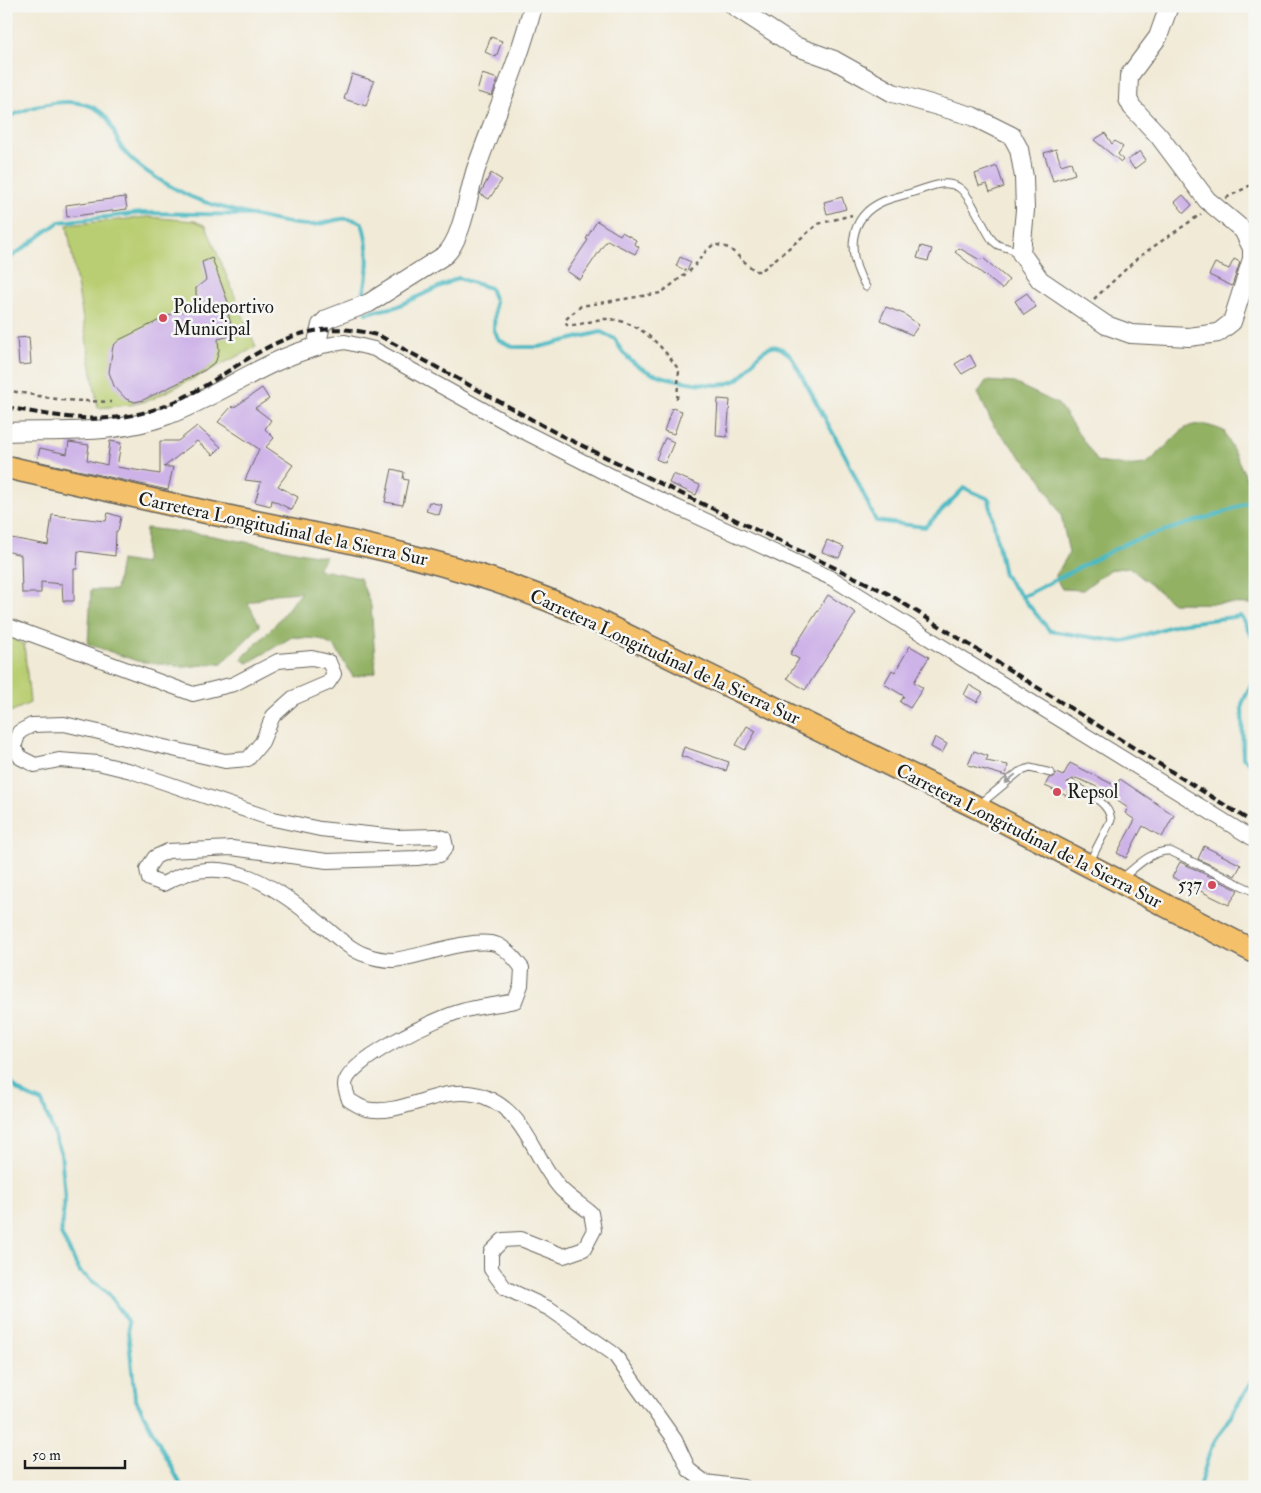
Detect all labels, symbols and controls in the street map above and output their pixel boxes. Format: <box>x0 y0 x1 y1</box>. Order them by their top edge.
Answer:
place label: Polideportivo Municipal <box>173 295 274 342</box>
marker: Polideportivo Municipal <box>157 312 169 324</box>
street label: Carretera Longitudinal de la Sierra Sur <box>136 487 430 571</box>
street label: Carretera Longitudinal de la Sierra Sur <box>526 584 804 730</box>
street label: Carretera Longitudinal de la Sierra Sur <box>892 758 1166 914</box>
one-way arrow <box>1004 773 1016 784</box>
place label: Repsol <box>1067 780 1119 805</box>
marker: Repsol <box>1051 786 1063 798</box>
place label: 537 <box>1178 873 1202 897</box>
marker: 537 <box>1206 879 1218 891</box>
scale bar <box>25 1438 125 1470</box>
text: 50 m <box>32 1446 61 1465</box>

